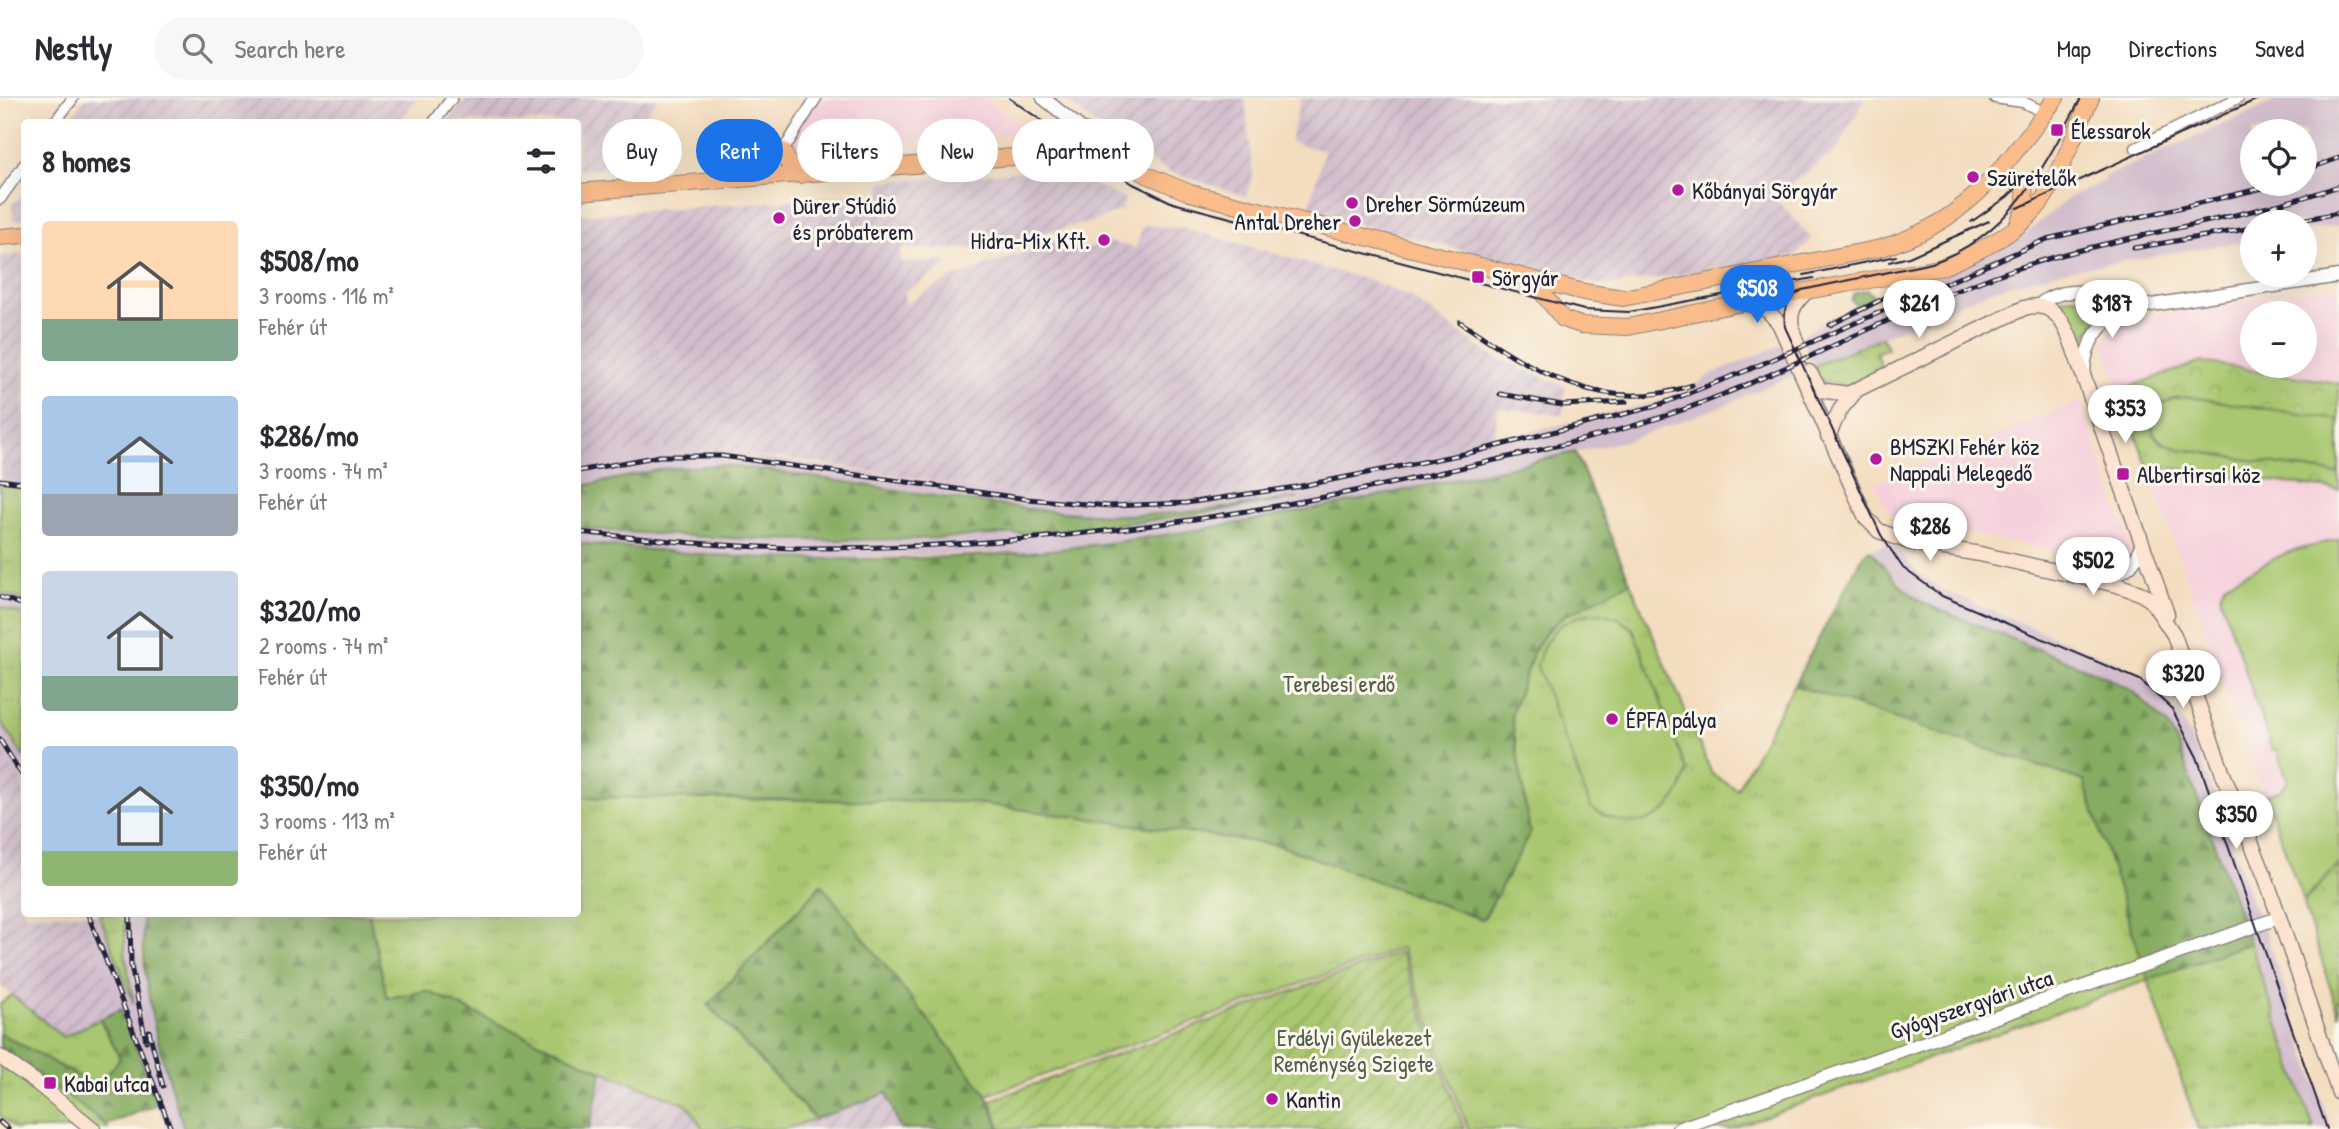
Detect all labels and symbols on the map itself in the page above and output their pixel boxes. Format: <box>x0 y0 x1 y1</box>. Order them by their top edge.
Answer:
place label: Élessarok <box>2071 115 2151 146</box>
marker: Élessarok <box>2049 122 2065 138</box>
place label: Szüretelők <box>1987 162 2077 193</box>
marker: Szüretelők <box>1965 169 1981 185</box>
place label: Kőbányai Sörgyár <box>1692 175 1838 206</box>
marker: Kőbányai Sörgyár <box>1670 182 1686 198</box>
place label: Dreher Sörmúzeum <box>1366 188 1525 219</box>
place label: Dürer Stúdió és próbaterem <box>793 190 913 247</box>
marker: Dreher Sörmúzeum <box>1344 195 1360 211</box>
place label: Antal Dreher <box>1234 206 1341 237</box>
marker: Dürer Stúdió és próbaterem <box>771 210 787 226</box>
marker: Antal Dreher <box>1347 213 1363 229</box>
place label: Hidra-Mix Kft. <box>970 225 1090 256</box>
marker: Hidra-Mix Kft. <box>1096 232 1112 248</box>
place label: Sörgyár <box>1492 262 1559 293</box>
pin: $508 <box>1716 266 1798 325</box>
marker: Sörgyár <box>1470 269 1486 285</box>
pin: $261 <box>1878 280 1960 340</box>
pin: $187 <box>2071 280 2153 340</box>
pin: $353 <box>2084 386 2166 445</box>
place label: BMSZKI Fehér köz Nappali Melegedő <box>1890 431 2040 488</box>
marker: BMSZKI Fehér köz Nappali Melegedő <box>1868 451 1884 467</box>
place label: Albertirsai köz <box>2137 459 2261 490</box>
marker: Albertirsai köz <box>2115 466 2131 482</box>
pin: $286 <box>1889 504 1971 563</box>
pin: $502 <box>2052 538 2134 597</box>
pin: $320 <box>2142 650 2224 710</box>
park label: Terebesi erdő <box>1283 668 1395 699</box>
place label: ÉPFA pálya <box>1626 704 1716 735</box>
marker: ÉPFA pálya <box>1604 711 1620 727</box>
pin: $350 <box>2195 792 2277 851</box>
street label: Gyógyszergyári utca <box>1886 962 2056 1046</box>
park label: Erdélyi Gyülekezet Reménység Szigete <box>1274 1022 1434 1079</box>
place label: Kabai utca <box>64 1068 149 1099</box>
marker: Kabai utca <box>42 1075 58 1091</box>
place label: Kantin <box>1286 1084 1341 1115</box>
marker: Kantin <box>1264 1091 1280 1107</box>

